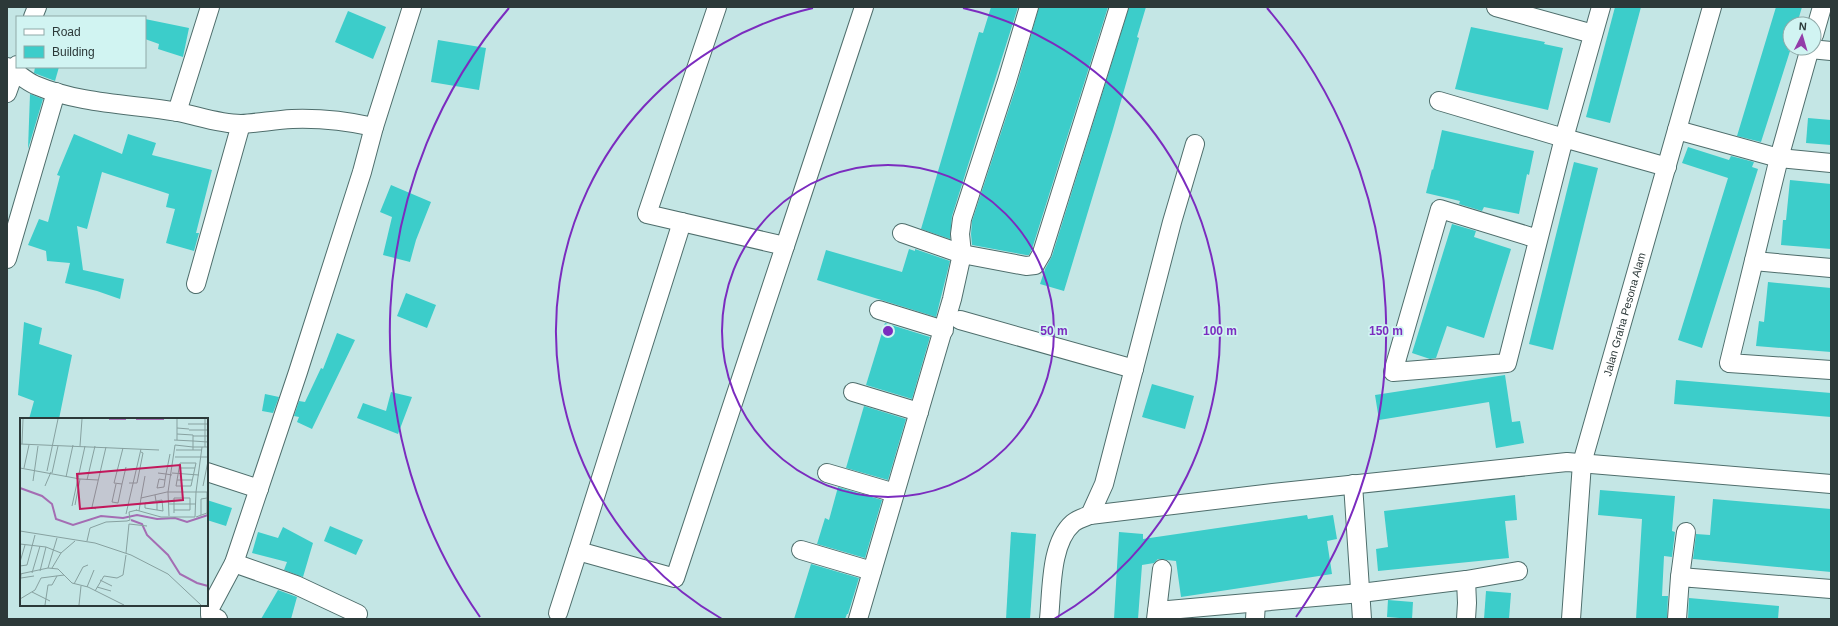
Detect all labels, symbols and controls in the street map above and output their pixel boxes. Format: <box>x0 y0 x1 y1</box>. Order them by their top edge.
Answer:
legend <box>16 16 146 68</box>
north arrow <box>1782 16 1822 56</box>
text: N <box>1798 20 1807 32</box>
text: Road <box>52 25 81 39</box>
text: Building <box>52 45 95 59</box>
street label: Jalan Graha Pesona Alam <box>1601 251 1648 377</box>
centre of rings <box>881 324 895 338</box>
text: 50 m <box>1040 324 1068 338</box>
text: 100 m <box>1203 324 1237 338</box>
text: 150 m <box>1369 324 1403 338</box>
inset map <box>20 418 208 606</box>

